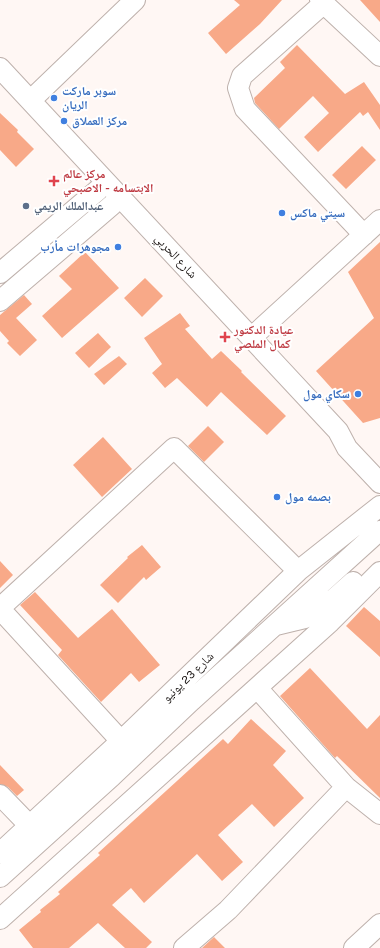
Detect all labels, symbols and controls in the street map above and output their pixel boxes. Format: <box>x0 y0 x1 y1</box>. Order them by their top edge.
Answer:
place label: سوبر ماركت الريان <box>62 84 116 113</box>
marker: سوبر ماركت الريان <box>49 93 59 103</box>
place label: مركز العملاق <box>72 114 128 129</box>
marker: مركز العملاق <box>59 116 69 126</box>
place label: مركز عالم الابتسامه - الاصبحي <box>63 167 153 198</box>
marker: مركز عالم الابتسامه - الاصبحي <box>48 175 60 187</box>
place label: عبدالملك الريمي <box>34 199 104 216</box>
marker: عبدالملك الريمي <box>21 201 31 211</box>
place label: سيتي ماكس <box>290 206 345 223</box>
marker: سيتي ماكس <box>277 208 287 218</box>
street label: شارع الحربي <box>150 231 200 283</box>
place label: مجوهرات مأرب <box>40 240 110 254</box>
marker: مجوهرات مأرب <box>113 242 123 252</box>
place label: عيادة الدكتور كمال الملصي <box>233 323 293 354</box>
marker: عيادة الدكتور كمال الملصي <box>219 331 231 343</box>
place label: سكاي مول <box>303 387 350 404</box>
marker: سكاي مول <box>353 389 363 399</box>
place label: بصمه مول <box>285 490 331 505</box>
marker: بصمه مول <box>272 492 282 502</box>
street label: شارع 23 يونيو <box>160 649 217 706</box>

